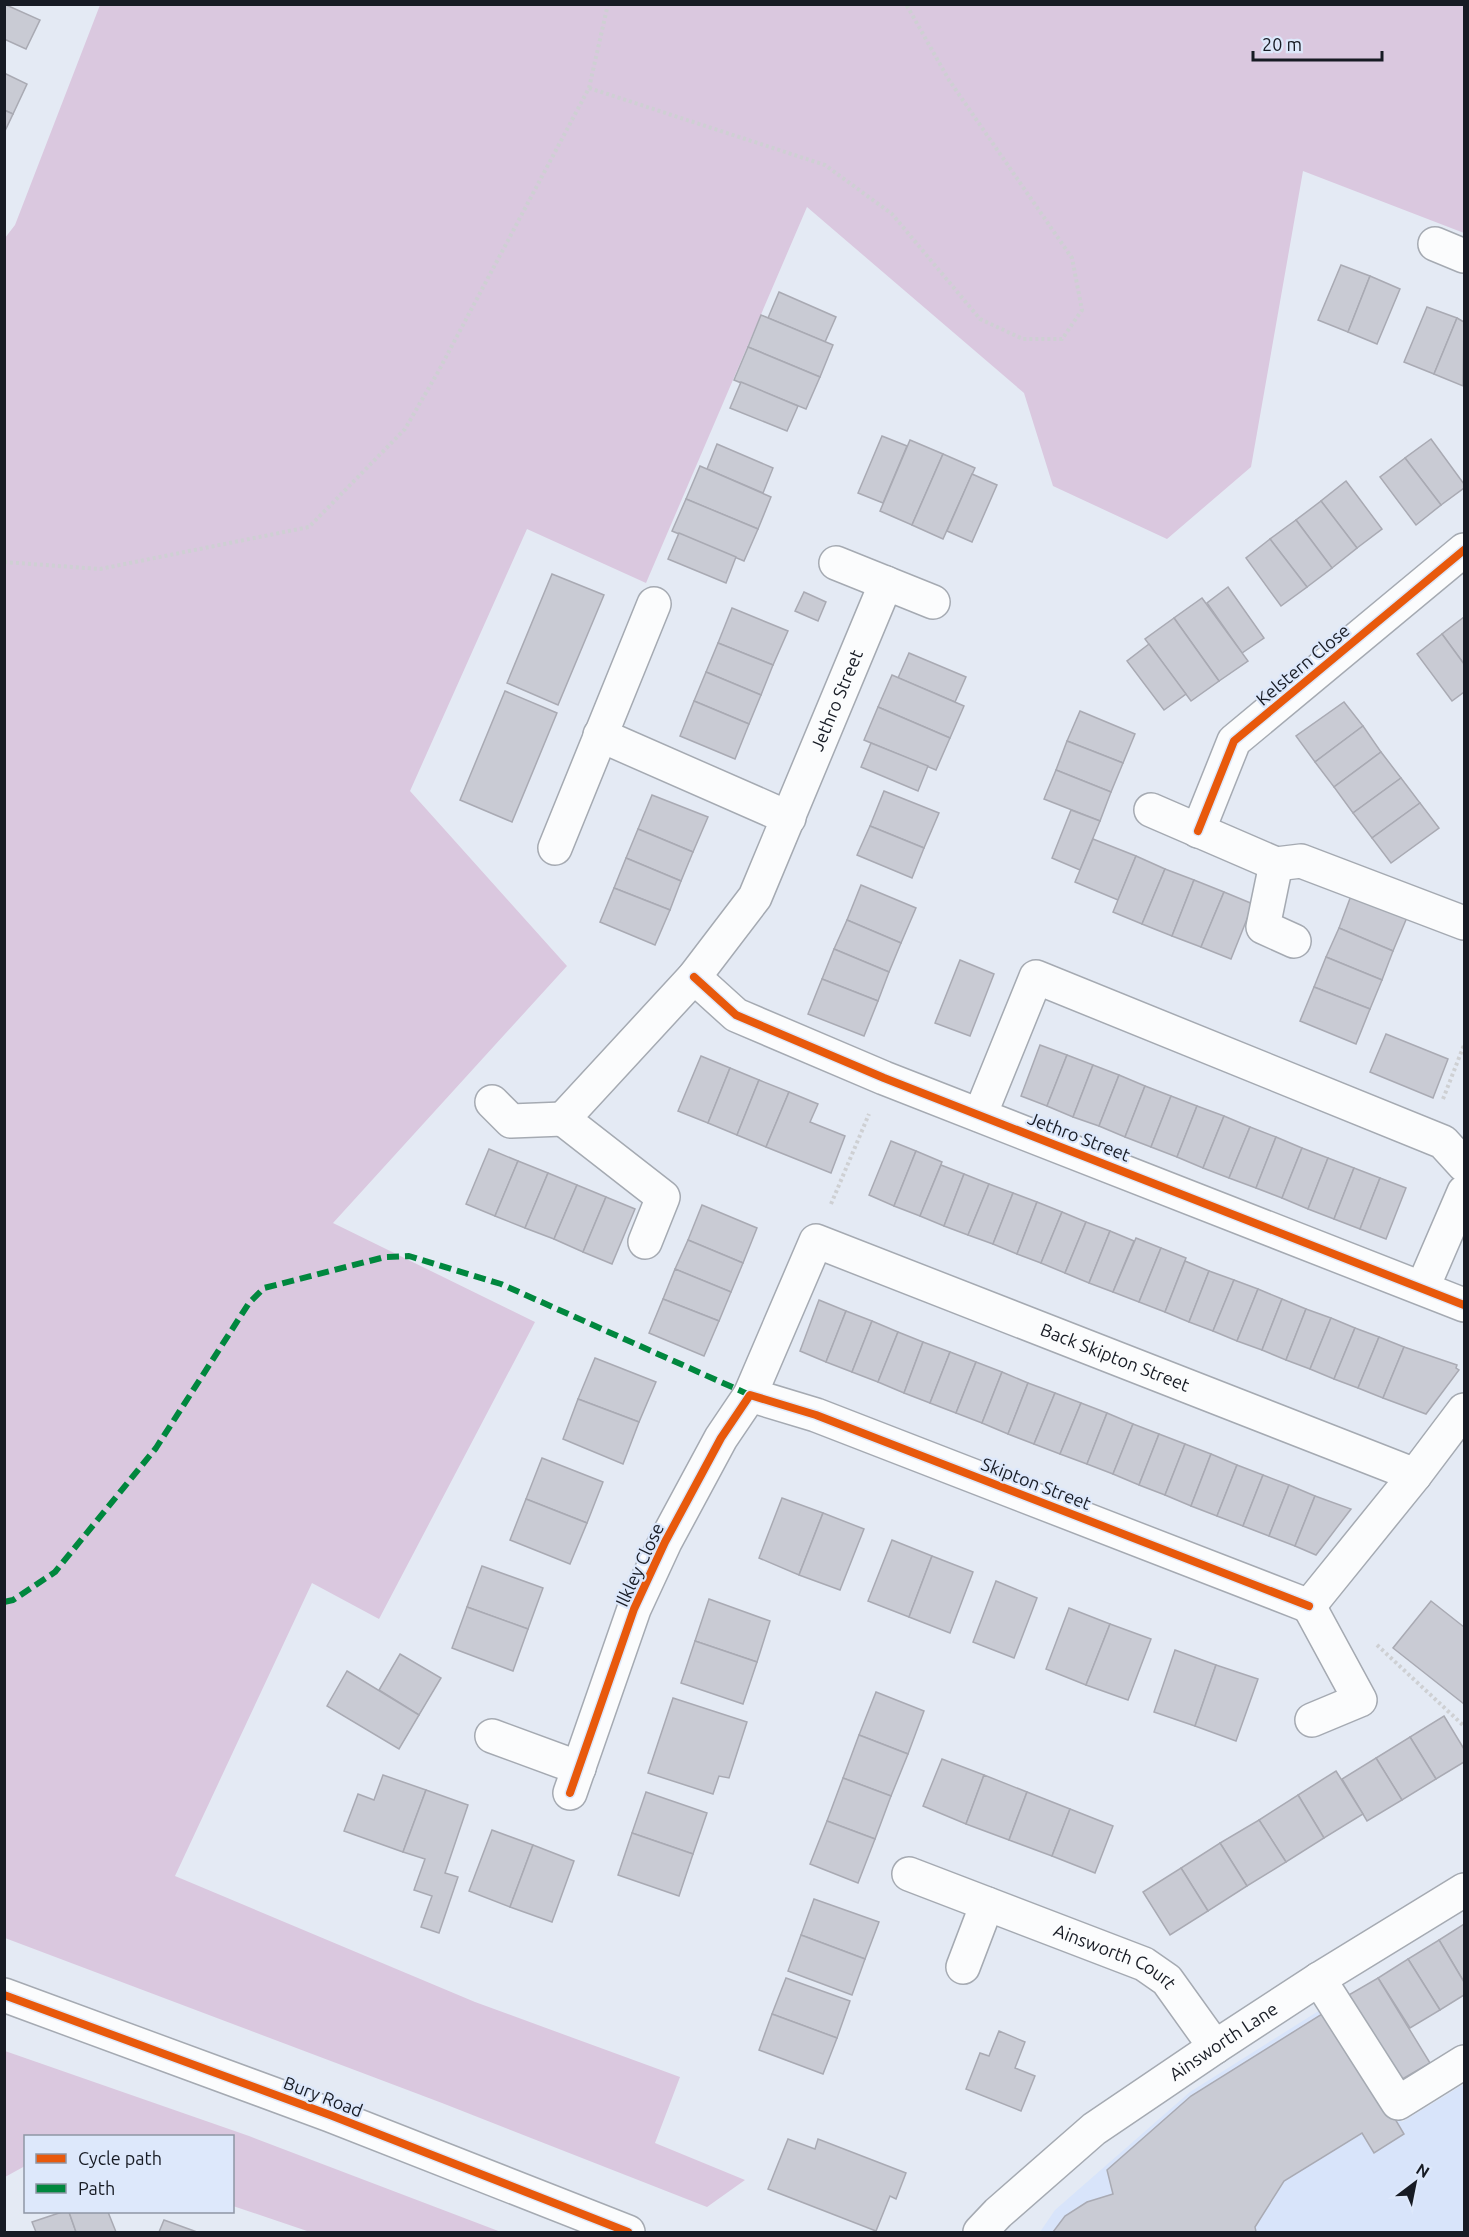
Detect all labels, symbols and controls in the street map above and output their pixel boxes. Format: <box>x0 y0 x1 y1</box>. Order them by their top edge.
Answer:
scale bar <box>1253 24 1382 62</box>
text: 20 m <box>1262 34 1302 54</box>
street label: Kelstern Close <box>1252 619 1353 709</box>
street label: Jethro Street <box>806 646 866 754</box>
street label: Jethro Street <box>1025 1107 1133 1165</box>
street label: Back Skipton Street <box>1038 1319 1192 1395</box>
street label: Skipton Street <box>979 1453 1094 1513</box>
street label: Ilkley Close <box>611 1520 667 1610</box>
street label: Ainsworth Court <box>1051 1919 1181 1992</box>
street label: Ainsworth Lane <box>1165 1998 1281 2084</box>
street label: Bury Road <box>281 2072 366 2120</box>
legend <box>24 2135 234 2213</box>
text: Cycle path <box>78 2148 162 2168</box>
north arrow <box>1385 2153 1445 2213</box>
text: N <box>1413 2159 1433 2181</box>
text: Path <box>78 2178 115 2198</box>

